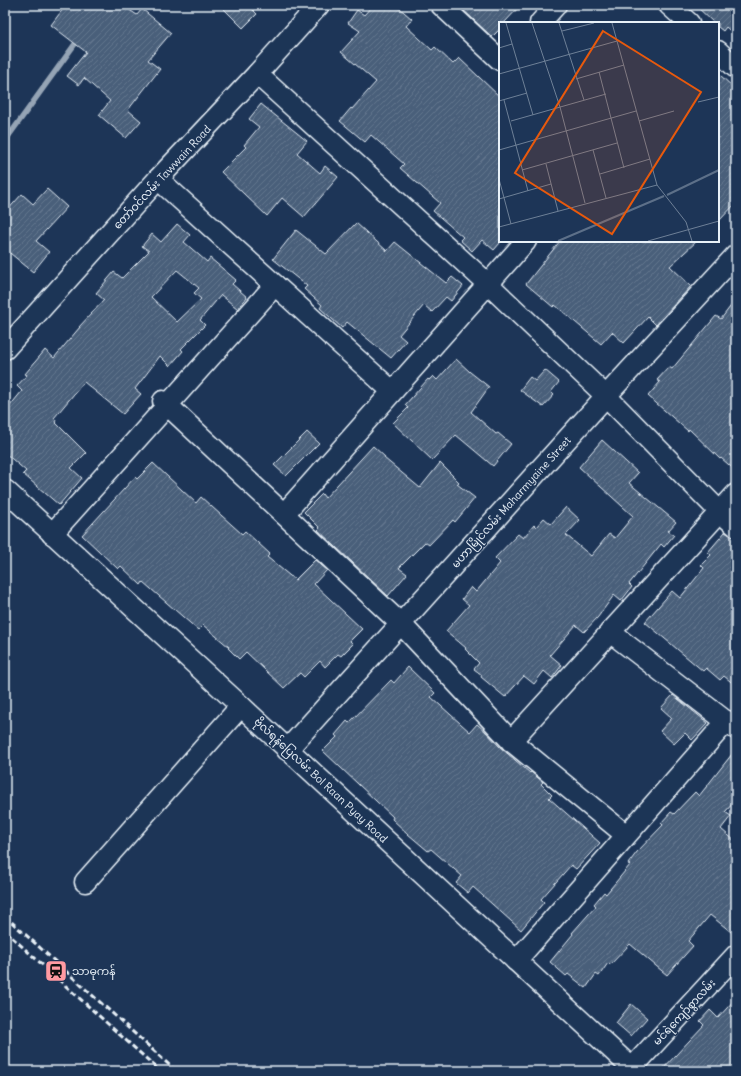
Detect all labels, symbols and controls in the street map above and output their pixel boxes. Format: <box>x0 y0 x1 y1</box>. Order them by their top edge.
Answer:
inset map <box>499 22 719 242</box>
street label: တော်ဝင်လမ်း Tawwain Road <box>110 122 214 232</box>
street label: မဟာမြိုင်လမ်း Maharmyaine Street <box>448 433 575 572</box>
street label: ဗိုလ်ရန်ပြေလမ်း Bol Raan Pyay Road <box>250 714 391 847</box>
station icon: သာဓုကန် <box>43 958 69 984</box>
place label: သာဓုကန် <box>72 964 115 980</box>
street label: မင်ရဲကျော်စွာလမ်း <box>650 976 720 1049</box>

